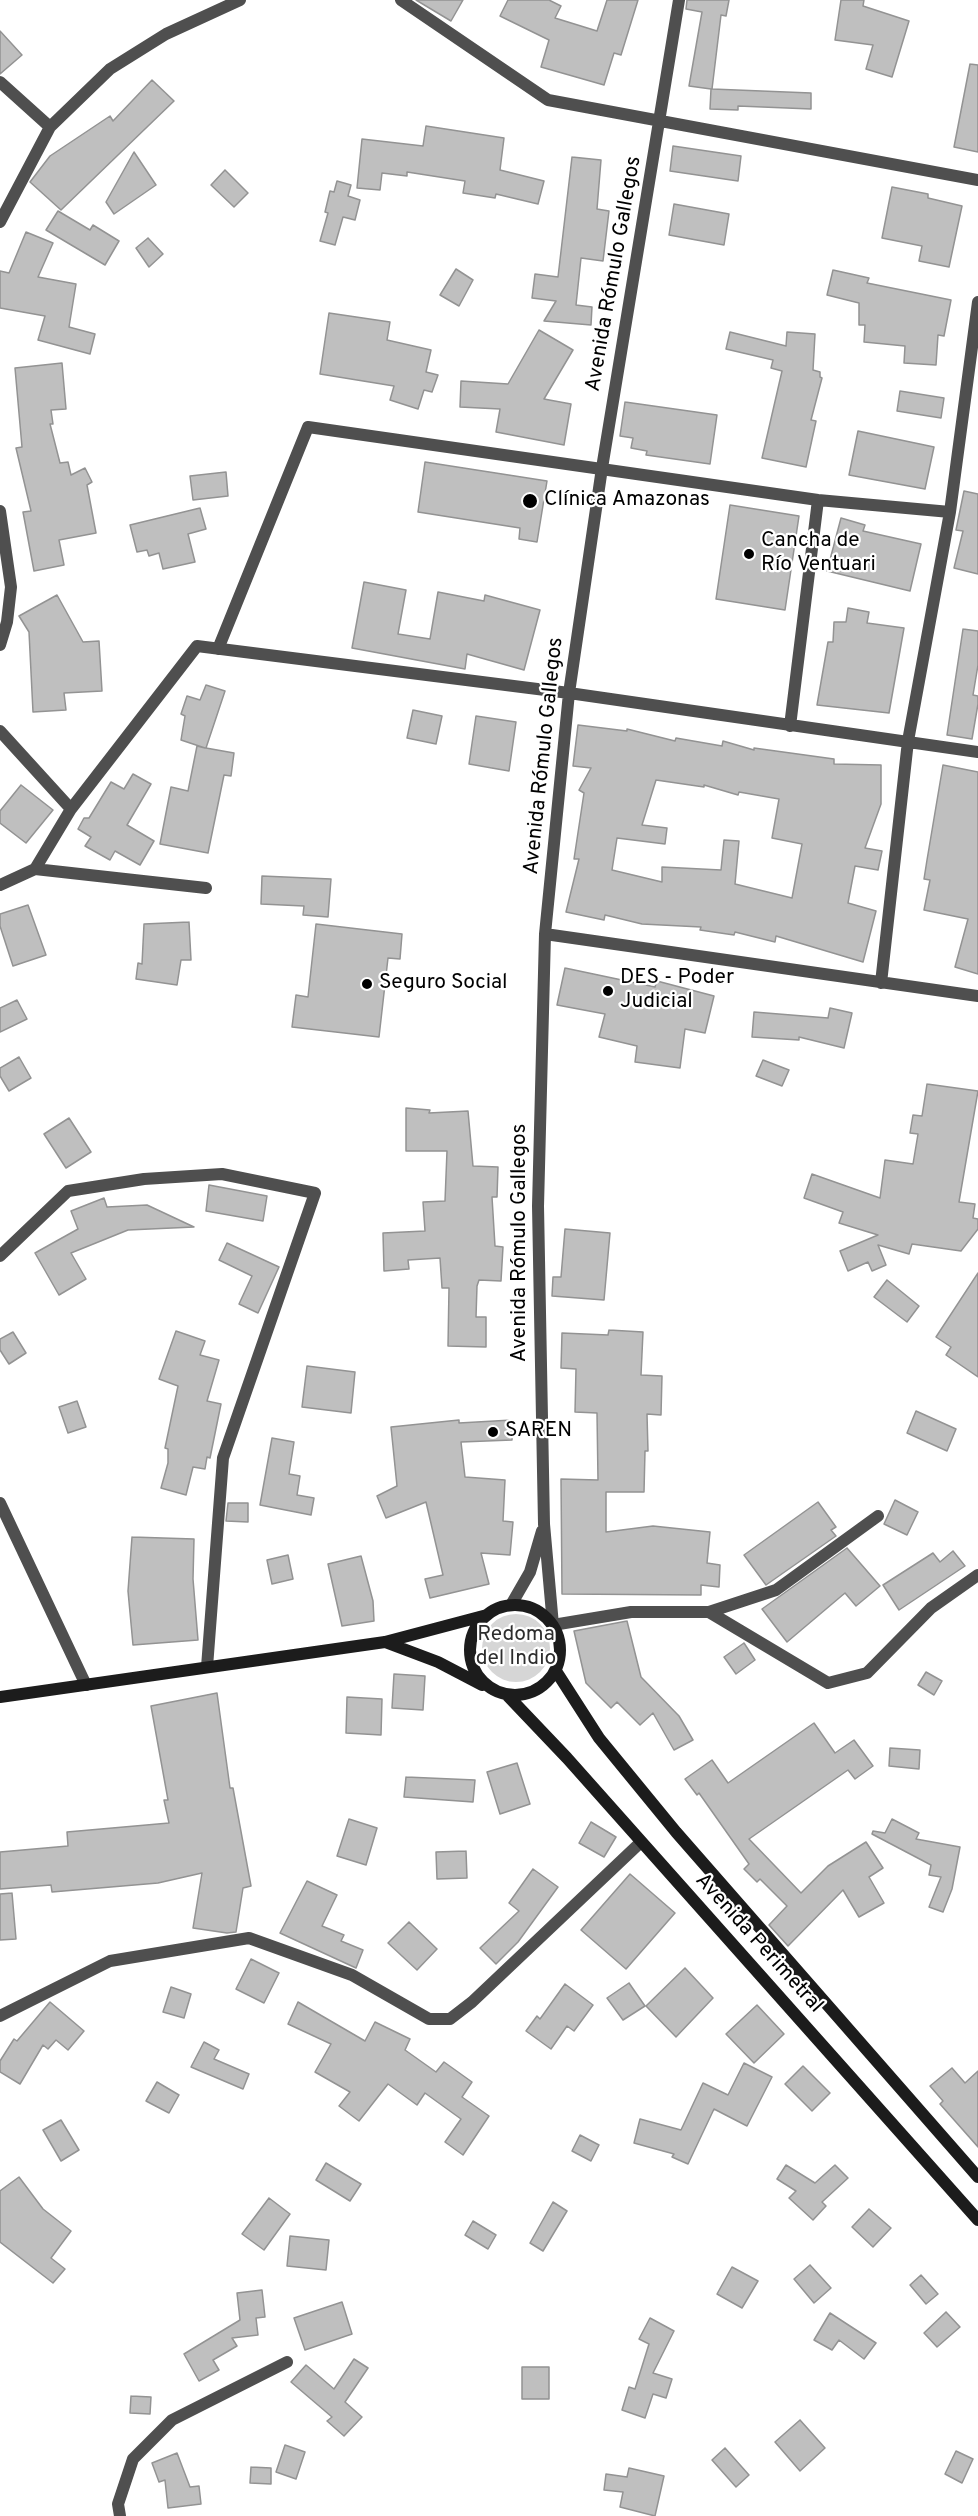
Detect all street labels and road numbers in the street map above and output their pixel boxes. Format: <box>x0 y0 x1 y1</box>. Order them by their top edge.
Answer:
street label: Avenida Rómulo Gallegos <box>582 154 648 394</box>
street label: Avenida Rómulo Gallegos <box>520 636 570 876</box>
street label: Avenida Rómulo Gallegos <box>508 1124 534 1362</box>
street label: Avenida Perimetral <box>689 1869 827 2019</box>

